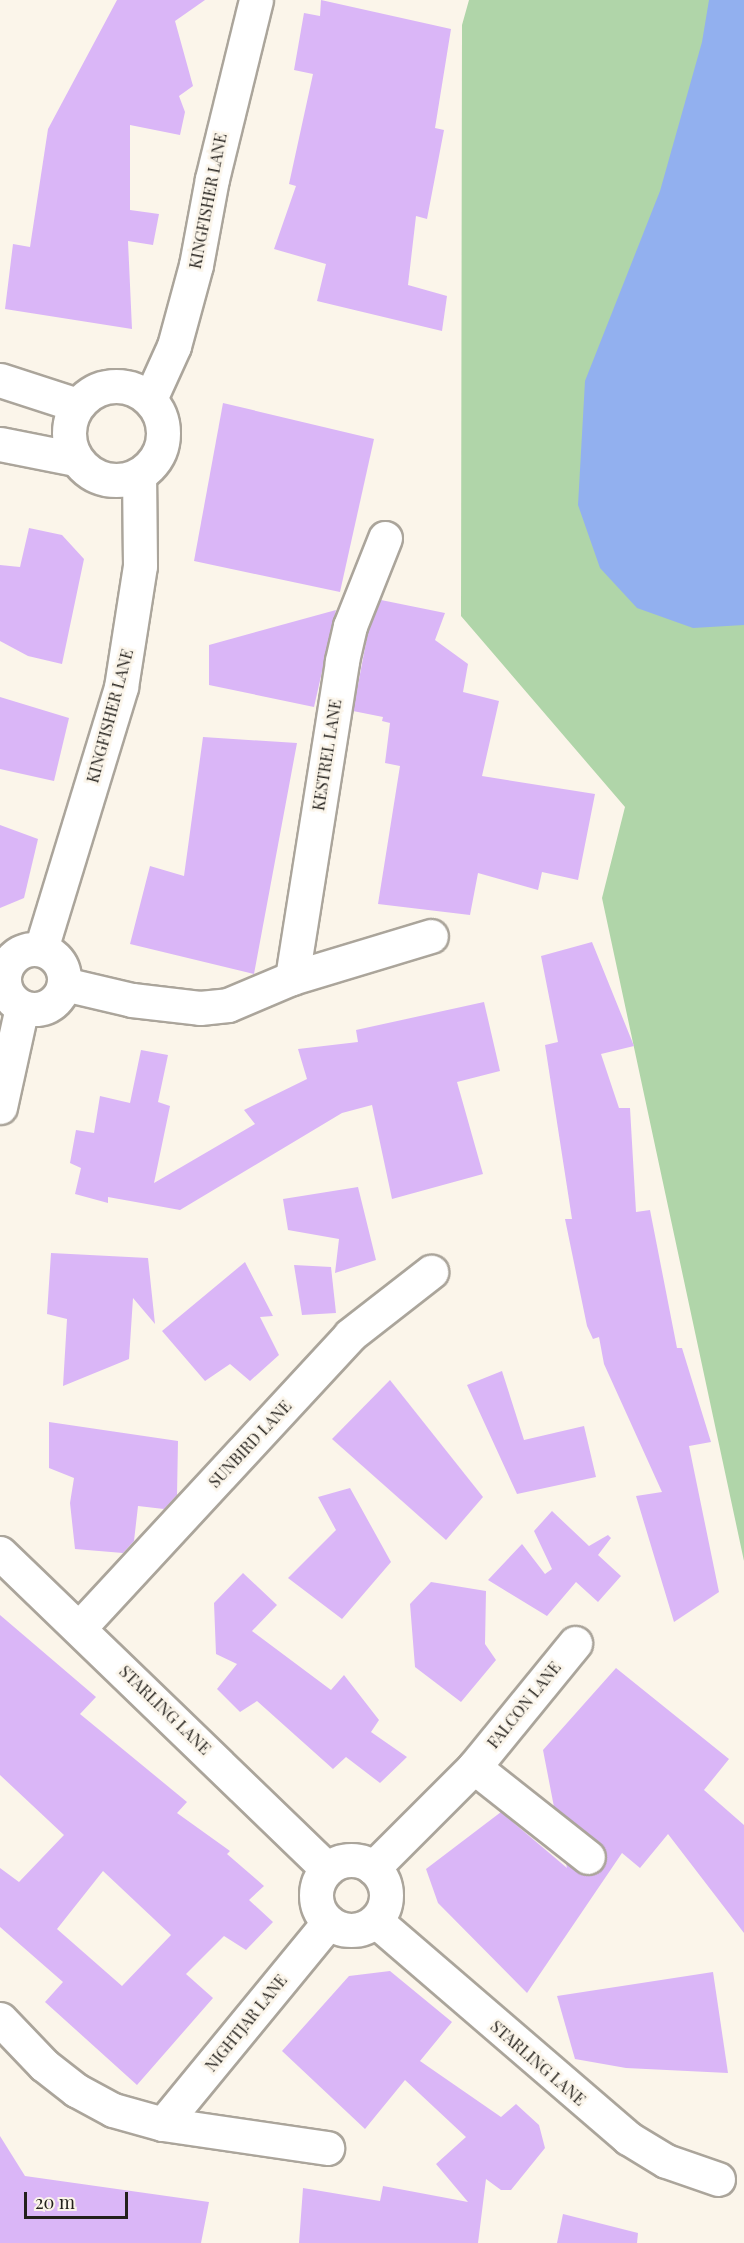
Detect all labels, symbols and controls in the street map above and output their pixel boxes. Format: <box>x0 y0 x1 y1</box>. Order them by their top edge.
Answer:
street label: KINGFISHER LANE <box>185 131 231 271</box>
street label: KINGFISHER LANE <box>83 647 137 785</box>
street label: KESTREL LANE <box>309 698 345 812</box>
street label: SUNBIRD LANE <box>205 1396 295 1492</box>
street label: FALCON LANE <box>483 1658 565 1752</box>
street label: STARLING LANE <box>115 1662 215 1758</box>
street label: NIGHTJAR LANE <box>201 1971 291 2075</box>
street label: STARLING LANE <box>487 2017 589 2109</box>
scale bar <box>27 2180 130 2218</box>
text: 20 m <box>35 2190 75 2214</box>

